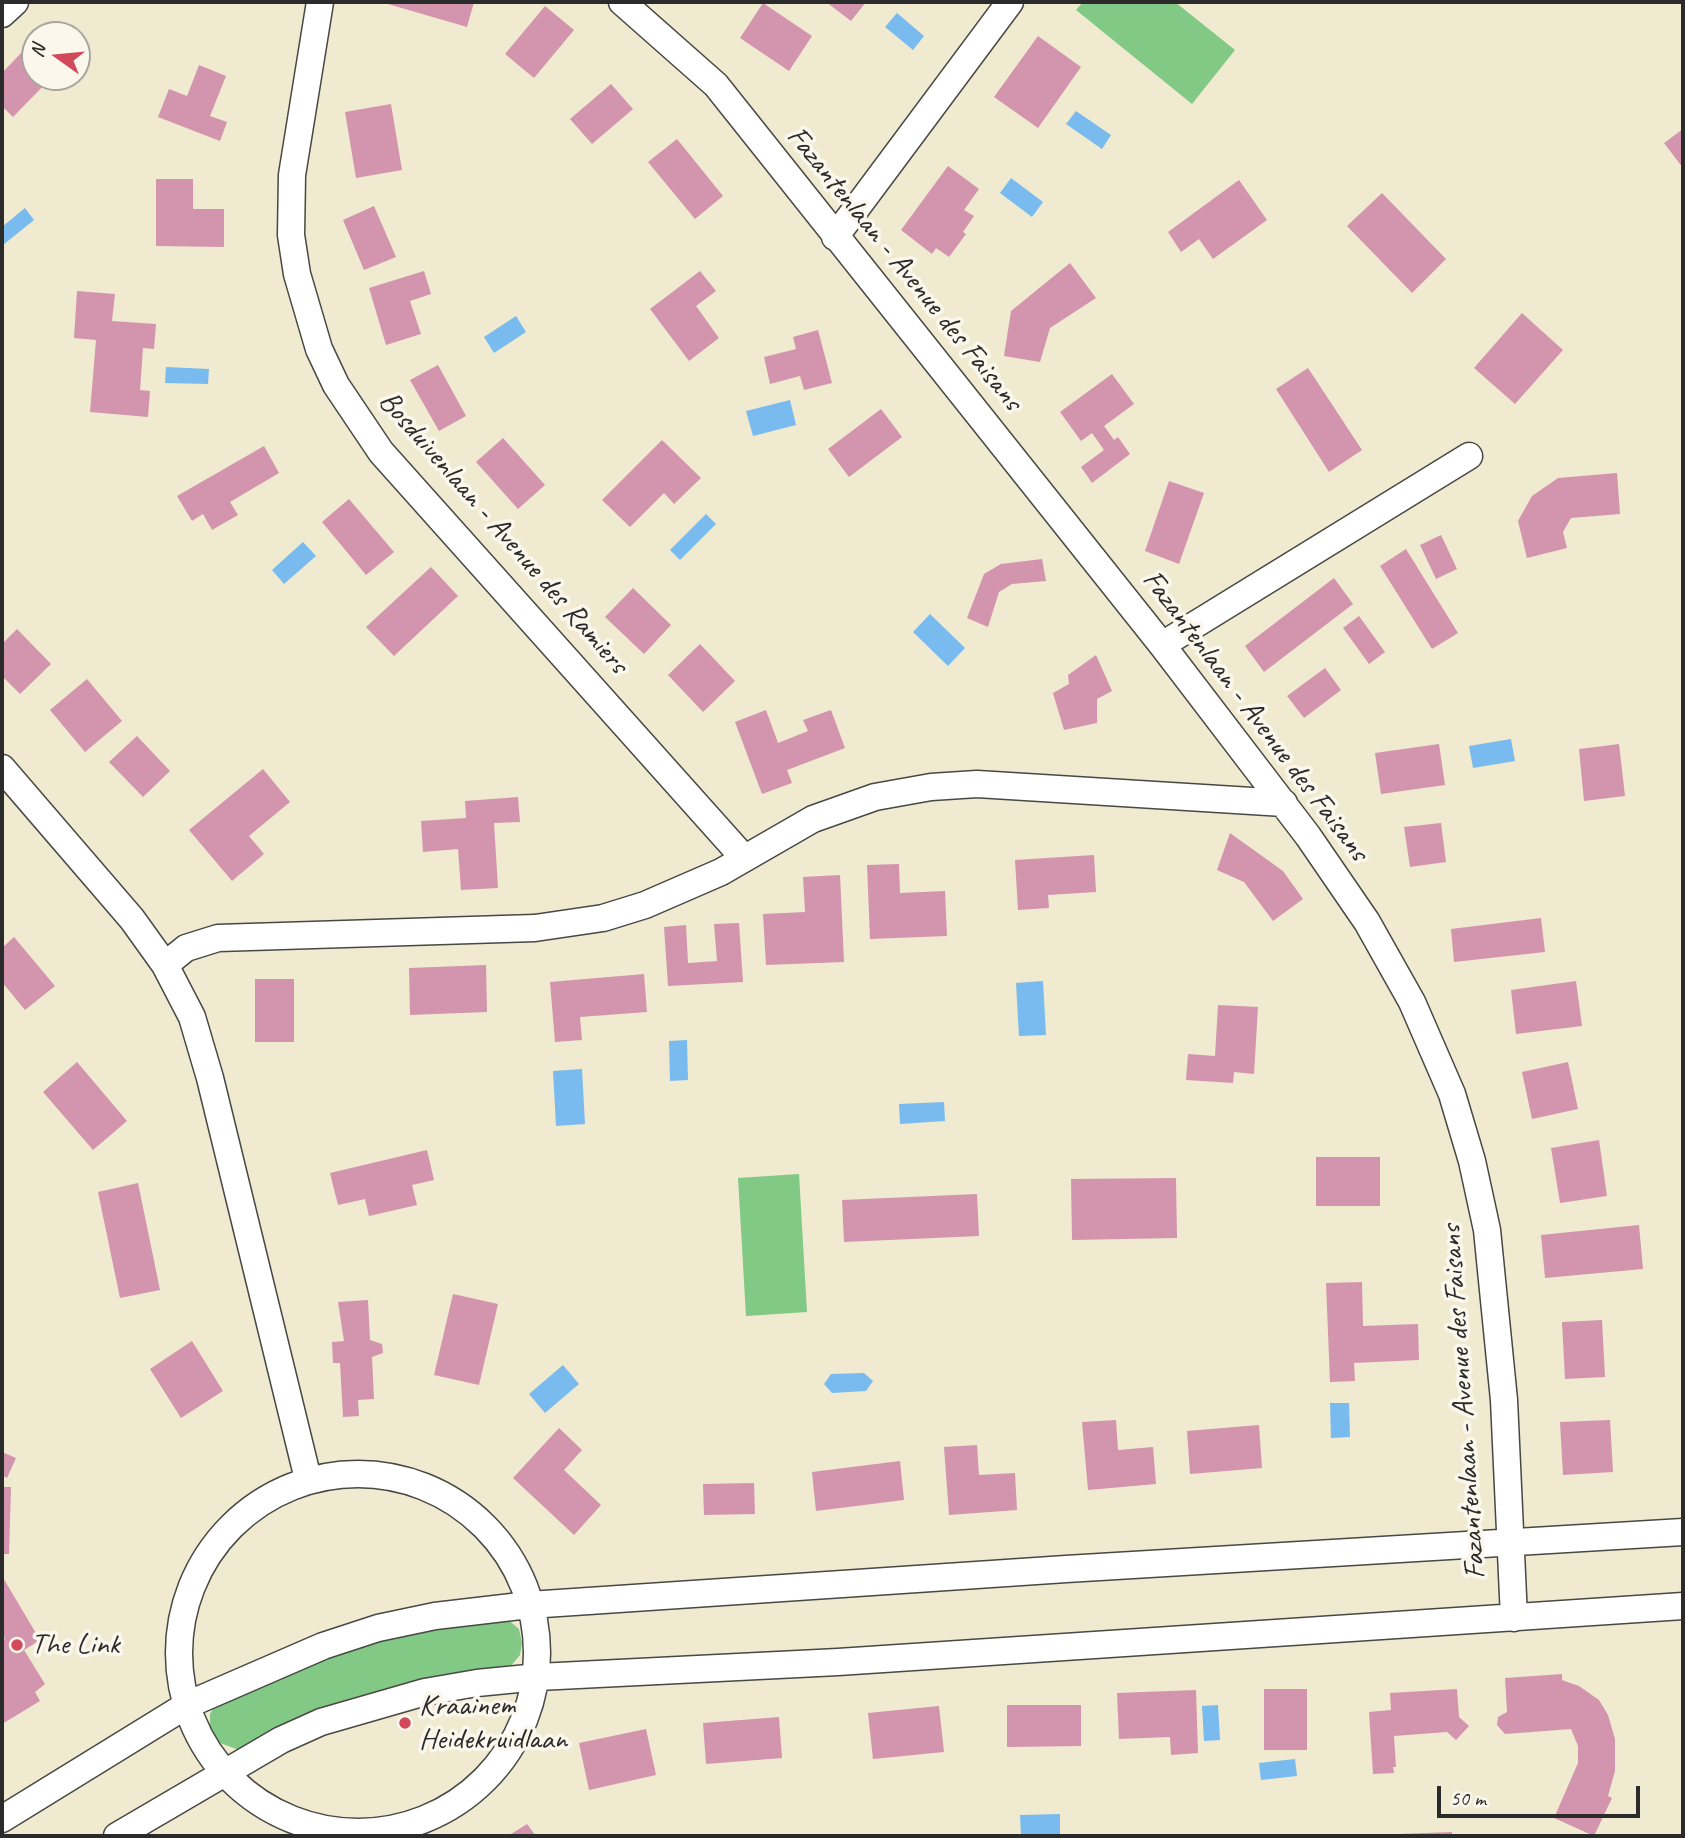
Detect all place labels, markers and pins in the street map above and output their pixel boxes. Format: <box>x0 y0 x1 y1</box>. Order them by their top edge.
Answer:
place label: The Link <box>31 1627 119 1663</box>
marker: The Link <box>9 1637 25 1653</box>
place label: Kraainem Heidekruidlaan <box>419 1688 567 1758</box>
marker: Kraainem Heidekruidlaan <box>397 1715 413 1731</box>

